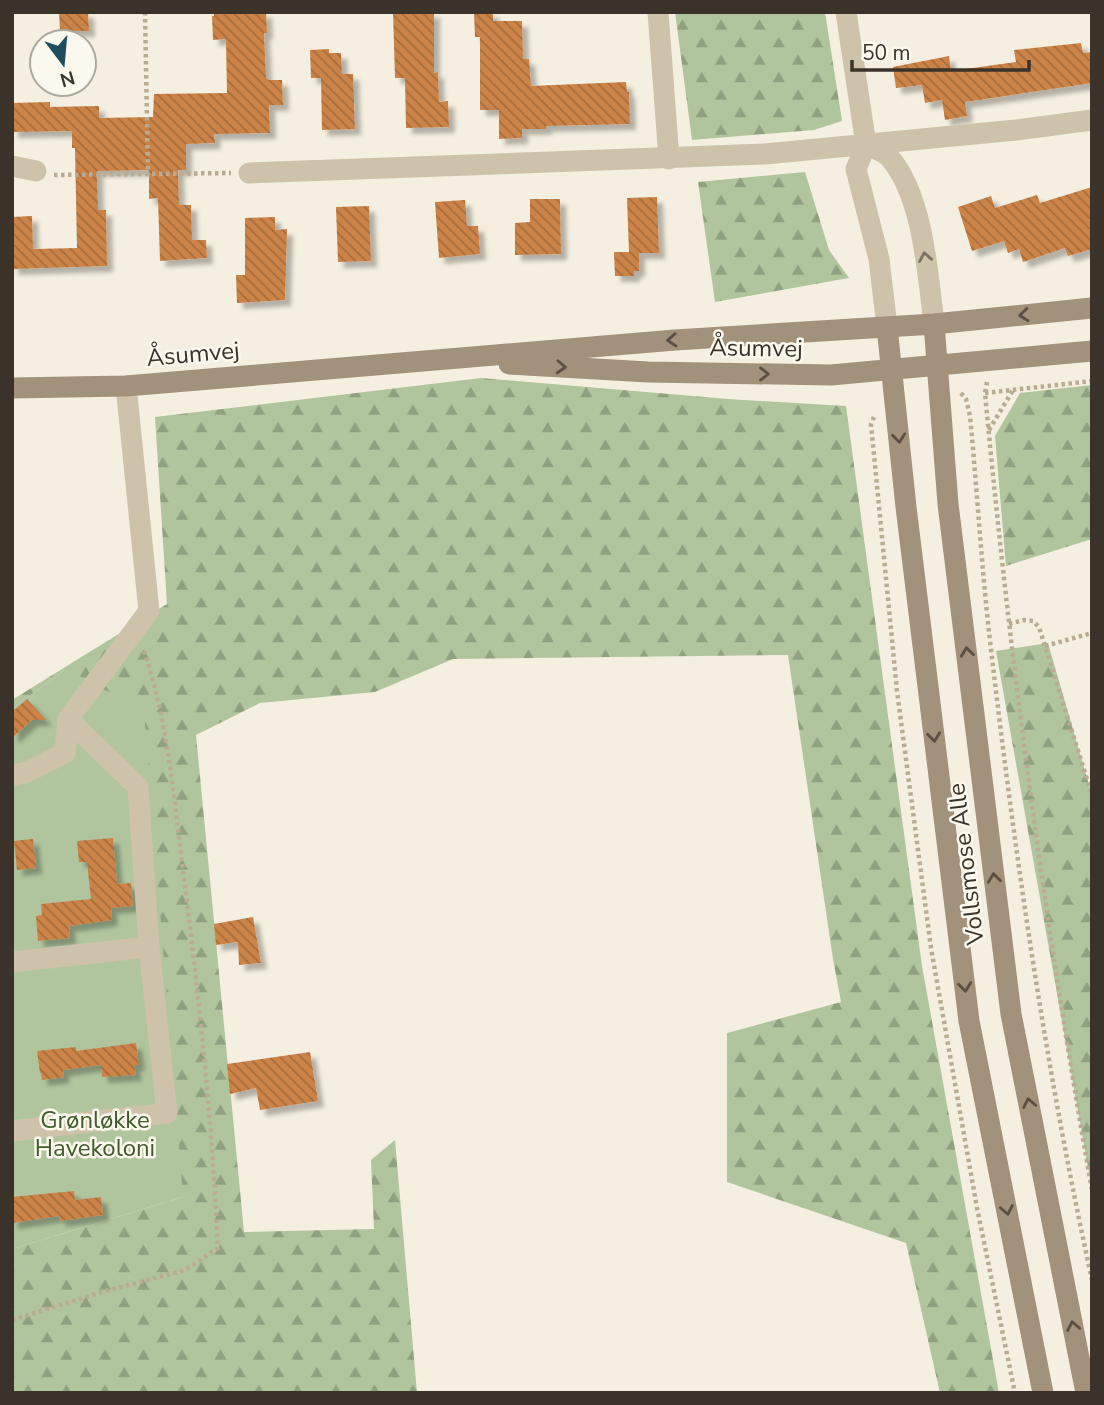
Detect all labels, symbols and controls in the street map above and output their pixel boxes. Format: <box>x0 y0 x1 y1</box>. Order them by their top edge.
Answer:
north arrow <box>28 28 98 98</box>
scale bar <box>852 28 1029 72</box>
text: 50 m <box>862 39 911 67</box>
text: N <box>57 64 78 93</box>
one-way arrow <box>919 251 934 263</box>
one-way arrow <box>1018 307 1029 322</box>
street label: Åsumvej <box>709 331 803 365</box>
one-way arrow <box>666 332 677 347</box>
street label: Åsumvej <box>145 334 241 374</box>
one-way arrow <box>556 360 567 375</box>
one-way arrow <box>760 366 770 382</box>
one-way arrow <box>891 433 906 444</box>
one-way arrow <box>959 646 974 658</box>
one-way arrow <box>927 731 942 743</box>
street label: Vollsmose Alle <box>940 781 992 948</box>
one-way arrow <box>987 872 1002 884</box>
one-way arrow <box>957 982 972 993</box>
one-way arrow <box>1022 1097 1037 1109</box>
park label: Grønløkke Havekoloni <box>35 1104 155 1164</box>
one-way arrow <box>998 1204 1013 1216</box>
one-way arrow <box>1066 1320 1081 1332</box>

